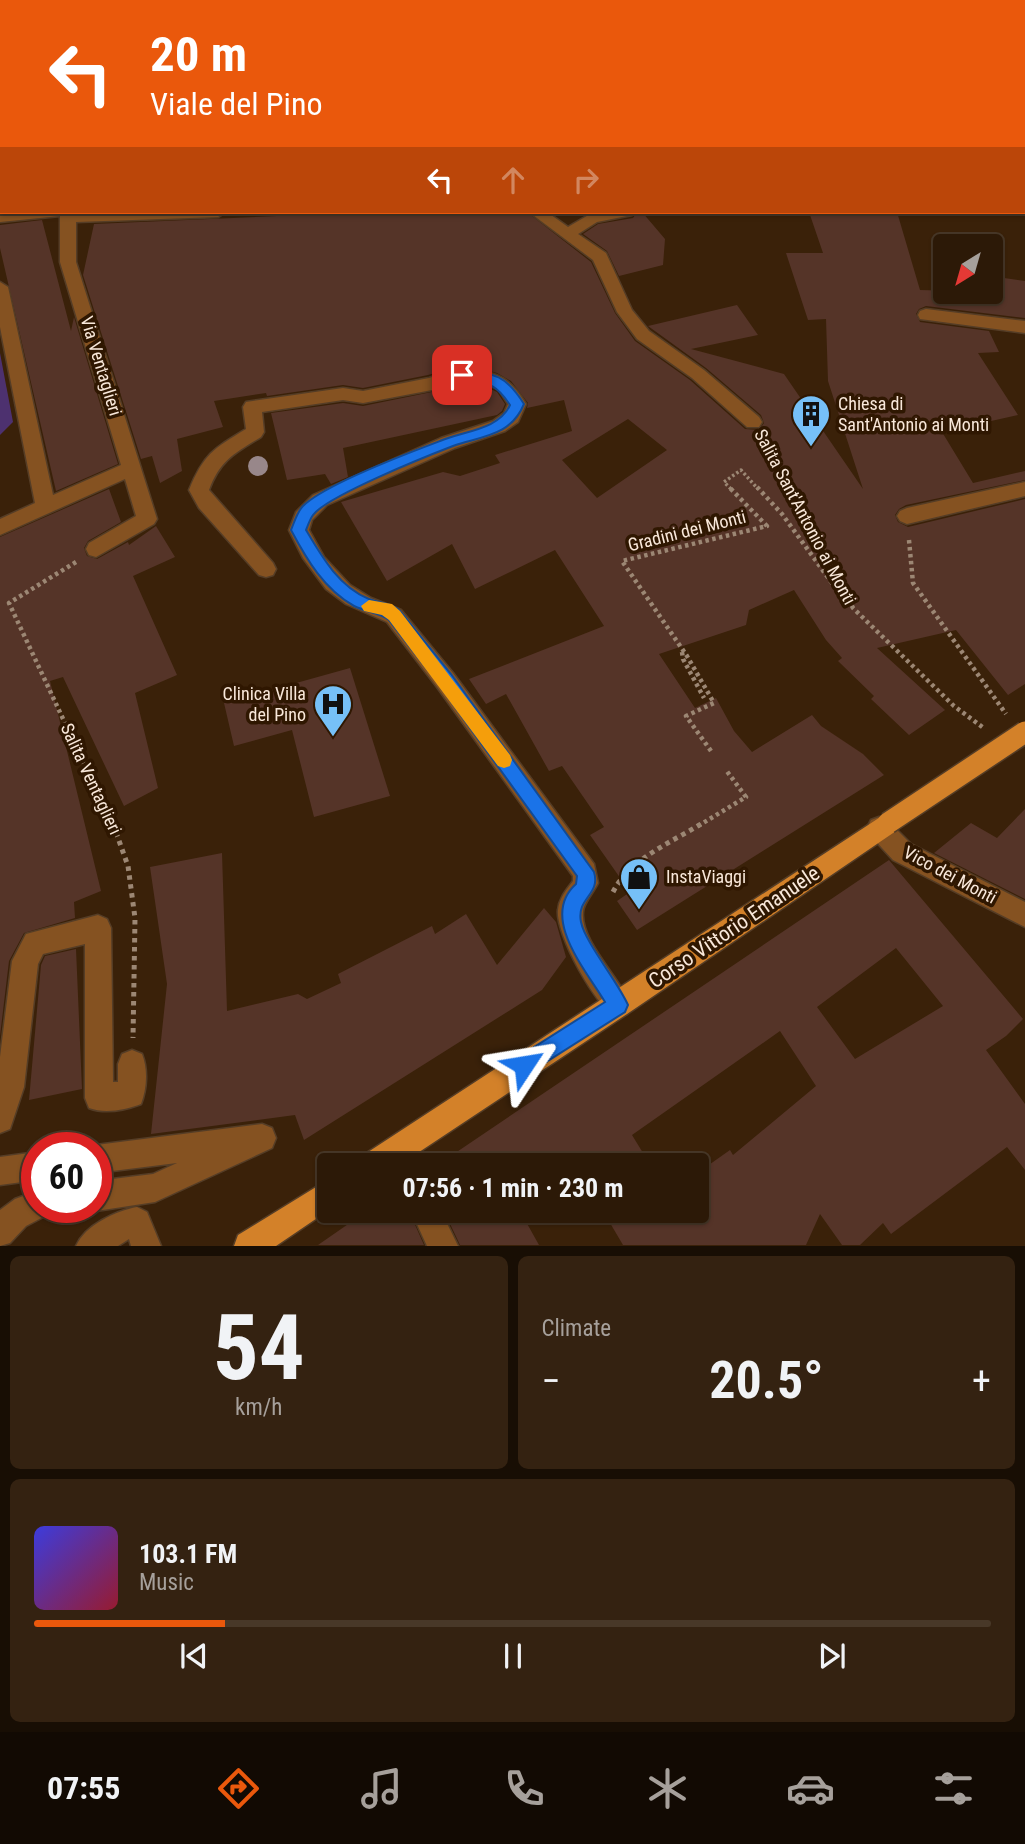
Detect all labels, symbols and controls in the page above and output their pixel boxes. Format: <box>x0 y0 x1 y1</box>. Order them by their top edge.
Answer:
text: 20 m <box>150 26 247 83</box>
icon: left <box>35 28 126 119</box>
text: Viale del Pino <box>150 85 323 123</box>
icon: left <box>421 161 459 199</box>
icon: ahead <box>494 161 532 199</box>
icon: right <box>567 161 605 199</box>
north arrow <box>933 234 1003 304</box>
map controls <box>933 234 1003 304</box>
street label: Via Ventaglieri <box>76 314 127 418</box>
pin <box>432 345 492 405</box>
icon: arrive <box>443 356 481 394</box>
building icon: Chiesa di Sant'Antonio ai Monti <box>790 393 832 448</box>
place label: Chiesa di Sant'Antonio ai Monti <box>838 393 989 435</box>
street label: Salita Sant'Antonio ai Monti <box>750 426 861 608</box>
street label: Gradini dei Monti <box>626 506 748 555</box>
place label: Clinica Villa del Pino <box>223 683 306 725</box>
hospital icon: Clinica Villa del Pino <box>312 683 354 738</box>
street label: Salita Ventaglieri <box>57 720 126 838</box>
street label: Vico dei Monti <box>900 841 1000 908</box>
shop icon: InstaViaggi <box>618 856 660 911</box>
street label: Corso Vittorio Emanuele <box>644 861 824 993</box>
place label: InstaViaggi <box>666 866 746 887</box>
position arrow <box>487 1028 561 1102</box>
speed limit sign: 60 <box>21 1132 112 1223</box>
text: 07:56 · 1 min · 230 m <box>403 1173 623 1203</box>
text: 54 <box>213 1295 305 1401</box>
text: Climate <box>542 1315 611 1342</box>
text: 20.5° <box>709 1350 823 1411</box>
text: − <box>542 1359 561 1403</box>
text: + <box>972 1359 991 1403</box>
text: km/h <box>235 1394 282 1421</box>
text: 103.1 FM <box>139 1539 237 1569</box>
text: Music <box>139 1569 194 1596</box>
icon: previous <box>175 1637 213 1675</box>
icon: pause <box>494 1637 532 1675</box>
icon: next <box>813 1637 851 1675</box>
icon: directions <box>214 1764 263 1813</box>
icon: music <box>357 1764 406 1813</box>
icon: phone <box>500 1764 549 1813</box>
icon: climate <box>643 1764 692 1813</box>
icon: car <box>786 1764 835 1813</box>
icon: filters <box>929 1764 978 1813</box>
text: 07:55 <box>47 1769 120 1807</box>

